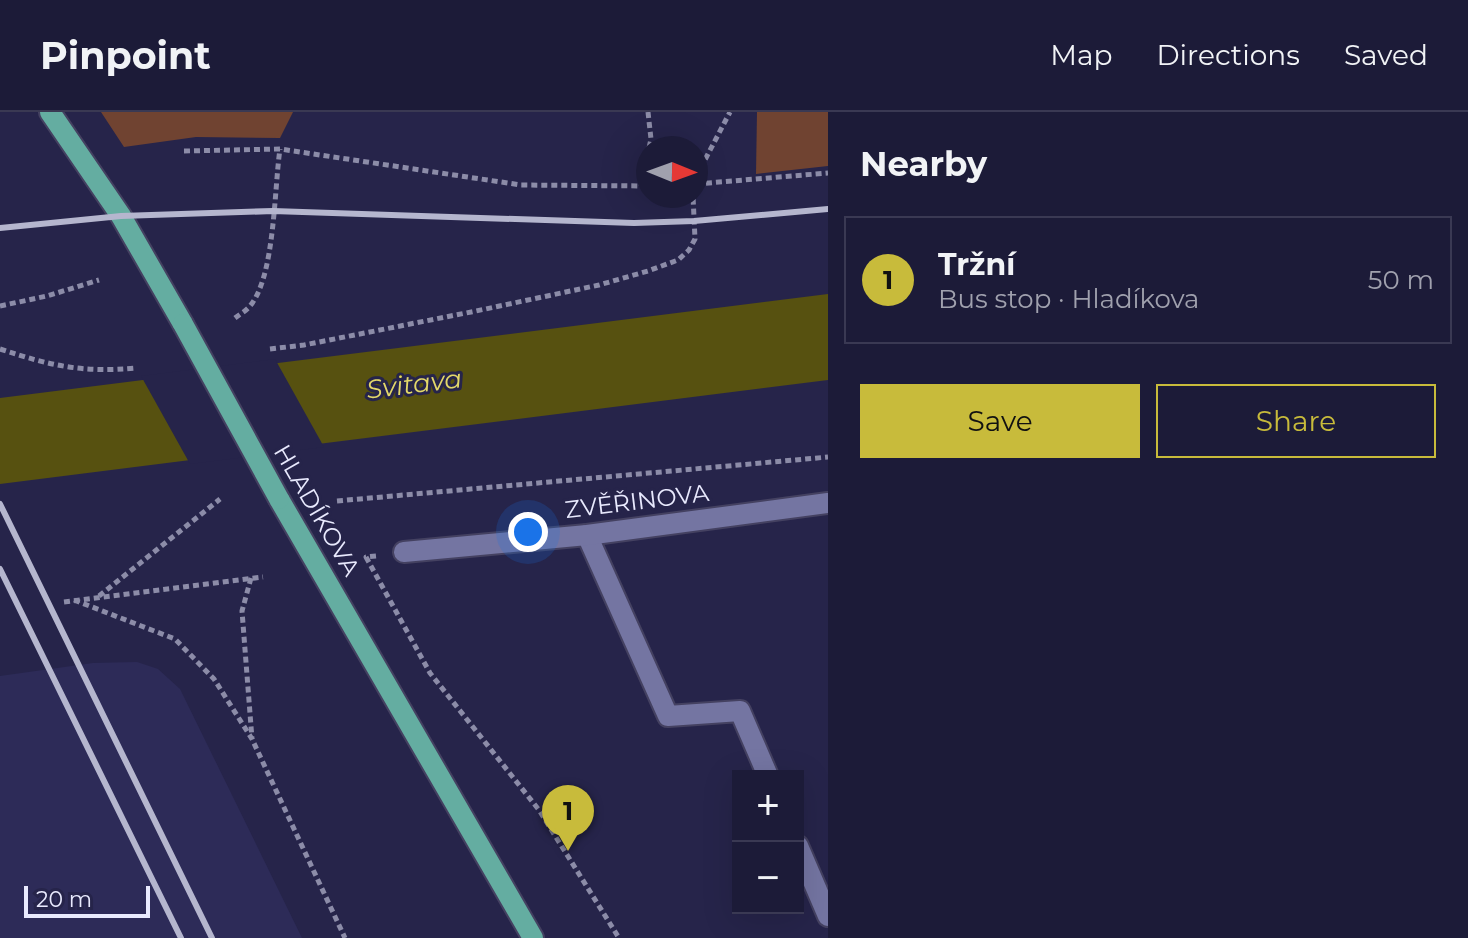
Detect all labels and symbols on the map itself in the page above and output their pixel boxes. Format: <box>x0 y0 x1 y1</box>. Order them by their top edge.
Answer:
north arrow <box>636 136 708 208</box>
water label: Svitava <box>364 362 464 406</box>
street label: HLADÍKOVA <box>268 439 367 581</box>
street label: ZVĚŘINOVA <box>563 478 711 524</box>
your location <box>508 512 548 552</box>
pin: 1 <box>542 785 594 851</box>
scale bar <box>24 882 150 918</box>

